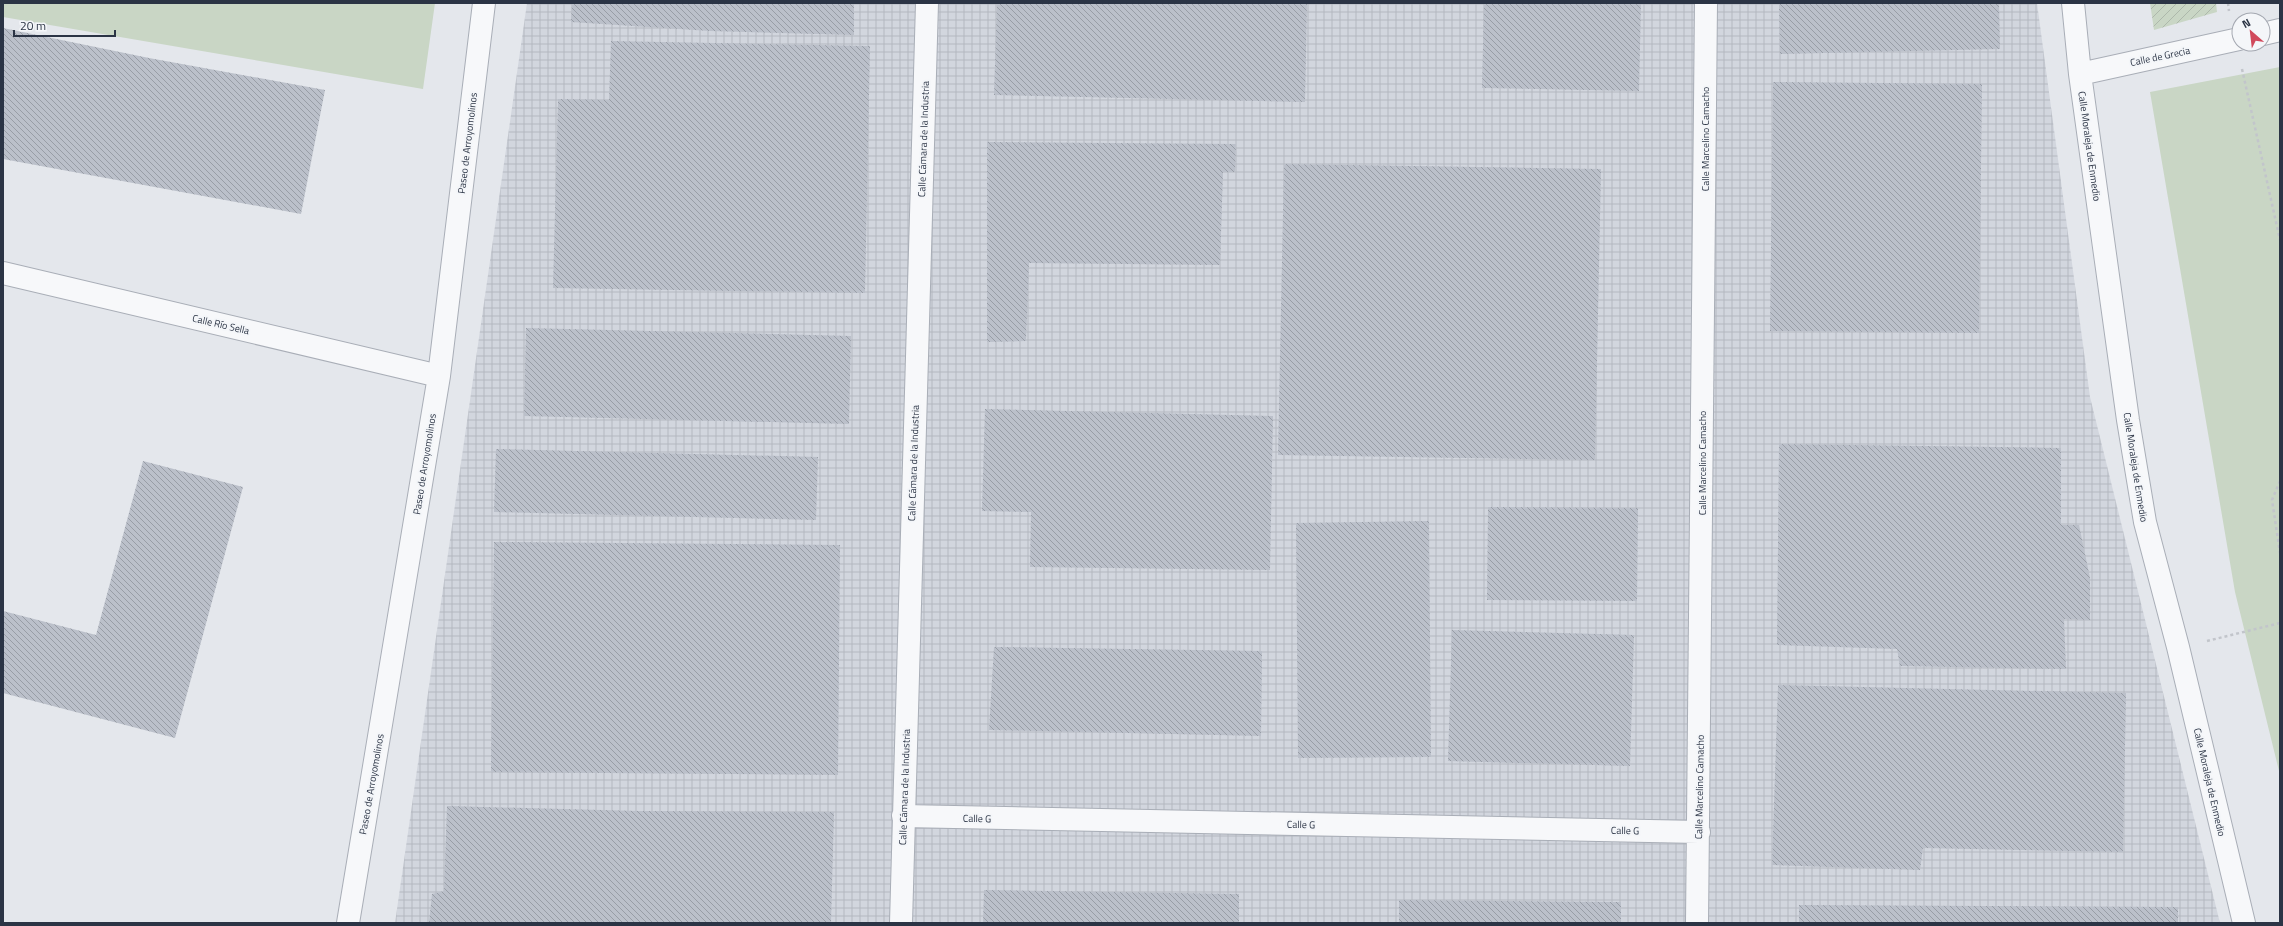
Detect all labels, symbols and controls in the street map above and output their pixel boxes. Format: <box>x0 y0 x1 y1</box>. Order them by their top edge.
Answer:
scale bar <box>14 12 115 38</box>
north arrow <box>2231 12 2271 52</box>
text: N <box>2239 14 2253 32</box>
text: 20 m <box>20 16 46 35</box>
street label: Calle de Grecia <box>2129 43 2191 70</box>
street label: Calle Cámara de la Industria <box>914 81 933 197</box>
street label: Calle Marcelino Camacho <box>1698 87 1713 191</box>
street label: Calle Moraleja de Enmedio <box>2074 90 2105 202</box>
street label: Paseo de Arroyomolinos <box>454 91 481 195</box>
street label: Calle Río Sella <box>191 311 251 338</box>
street label: Calle Cámara de la Industria <box>904 405 923 521</box>
street label: Calle Marcelino Camacho <box>1695 411 1710 515</box>
street label: Calle Moraleja de Enmedio <box>2119 411 2152 523</box>
street label: Paseo de Arroyomolinos <box>409 412 440 516</box>
street label: Calle Moraleja de Enmedio <box>2190 726 2229 838</box>
street label: Calle Cámara de la Industria <box>895 729 914 845</box>
street label: Paseo de Arroyomolinos <box>355 732 388 836</box>
street label: Calle Marcelino Camacho <box>1691 735 1708 839</box>
street label: Calle G <box>963 811 991 826</box>
street label: Calle G <box>1287 817 1315 832</box>
street label: Calle G <box>1611 823 1639 838</box>

